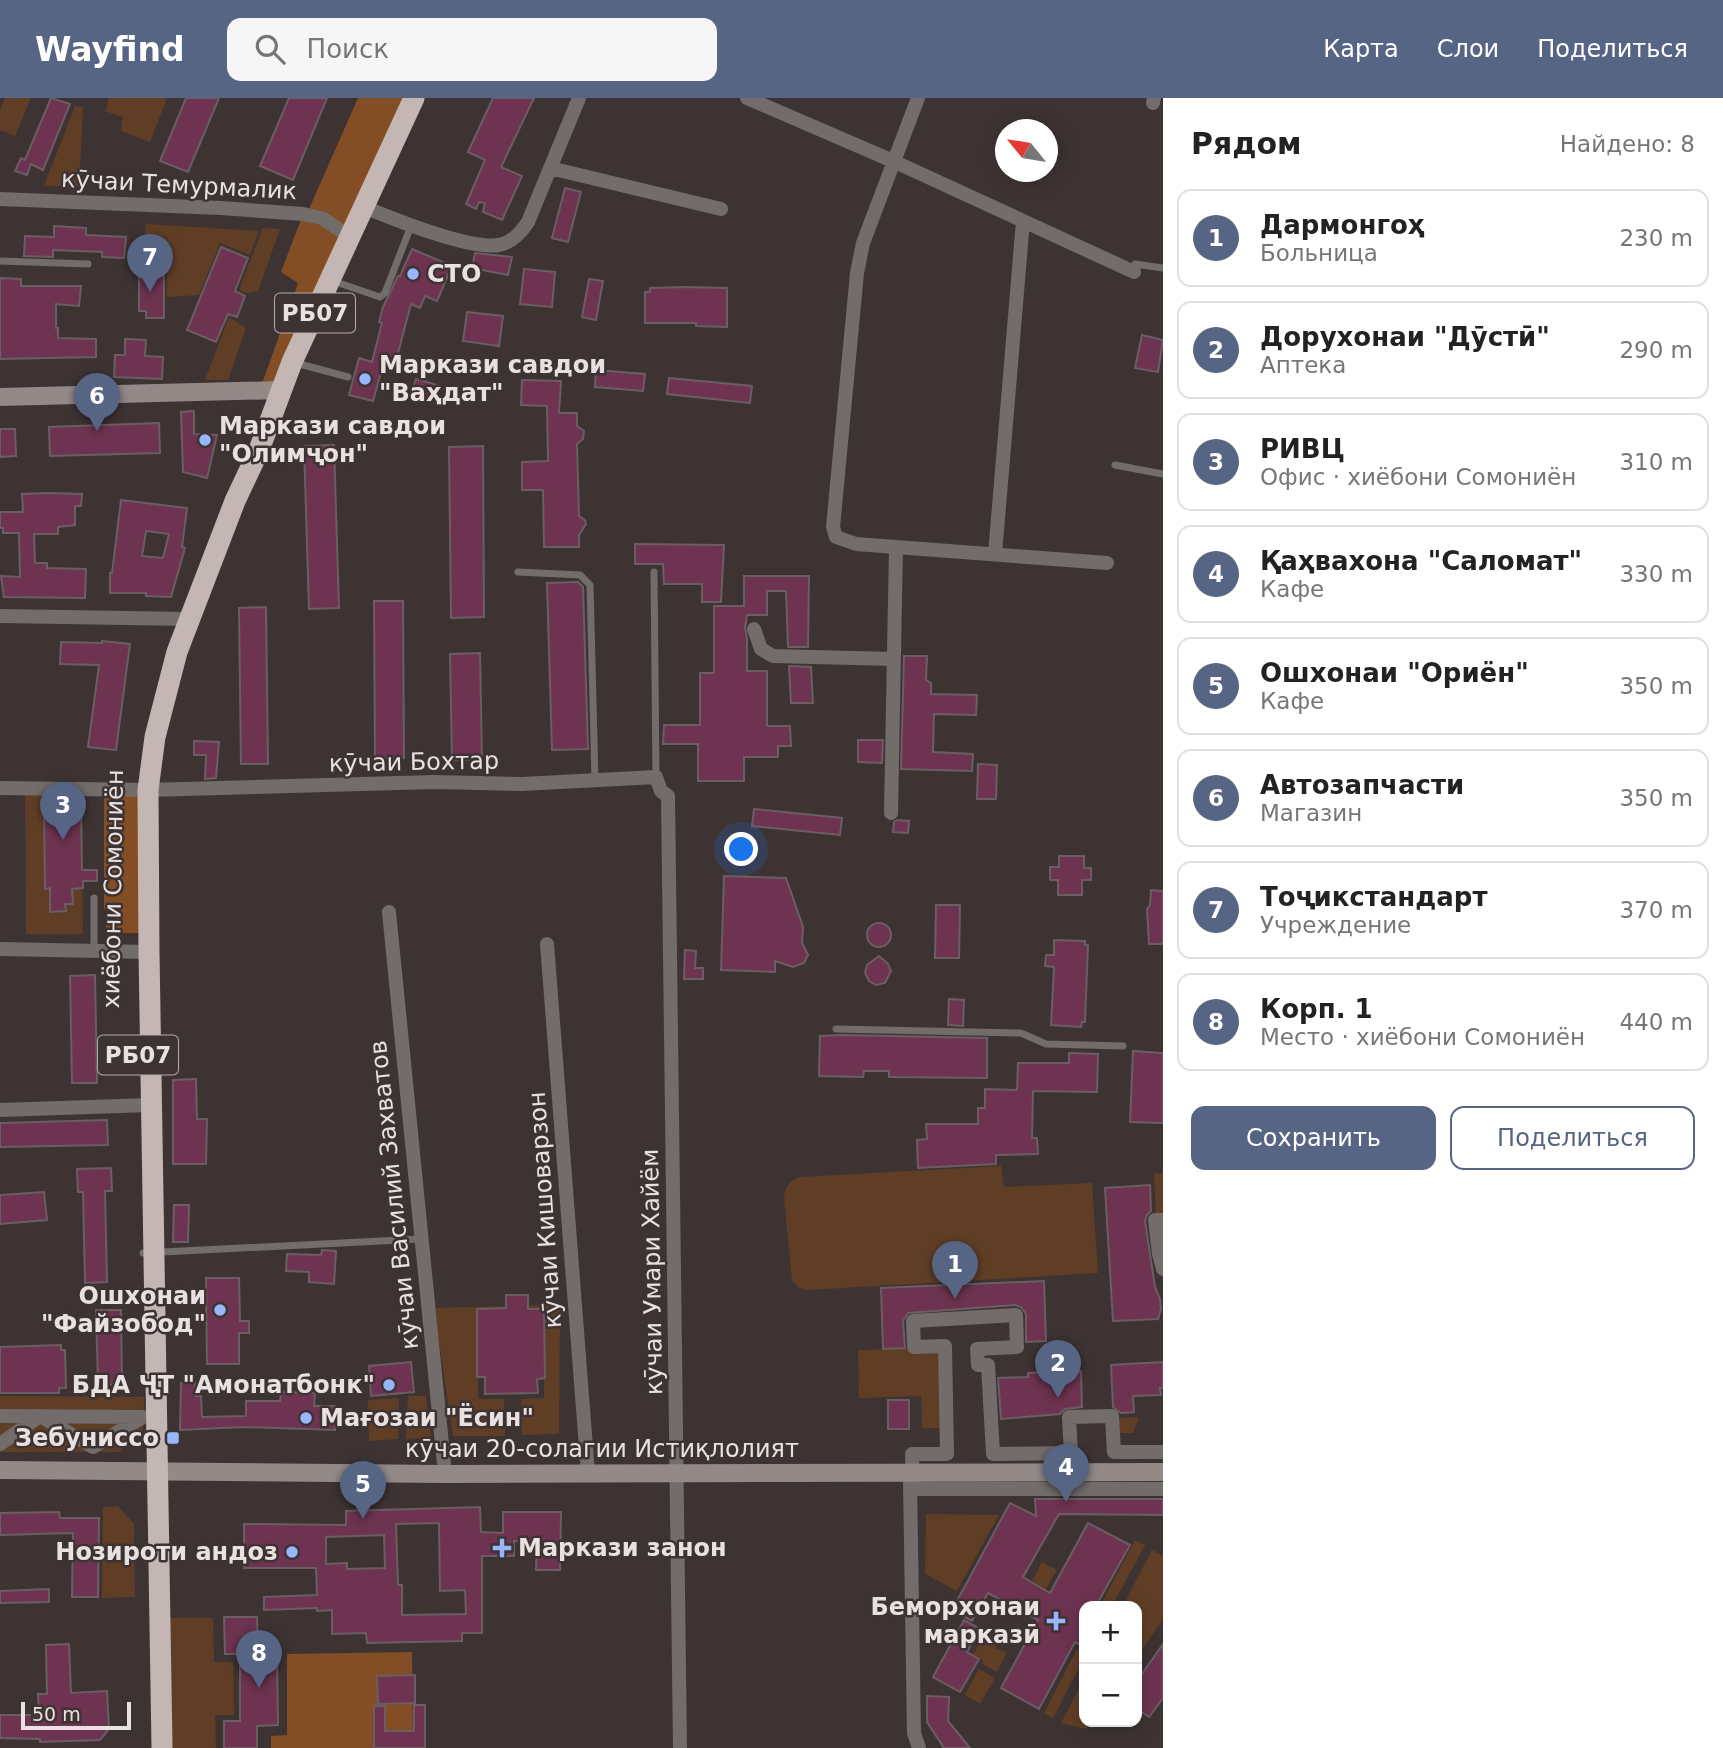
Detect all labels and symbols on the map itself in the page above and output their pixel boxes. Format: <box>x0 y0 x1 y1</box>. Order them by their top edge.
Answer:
north arrow <box>995 119 1058 182</box>
street label: кӯчаи Темурмалик <box>60 165 298 205</box>
pin: 7 <box>127 234 173 292</box>
place label: СТО <box>427 260 481 288</box>
marker: СТО <box>405 266 421 282</box>
road number: РБ07 <box>275 294 355 332</box>
place label: Маркази савдои "Ваҳдат" <box>379 351 606 407</box>
marker: Маркази савдои "Ваҳдат" <box>357 371 373 387</box>
pin: 6 <box>74 373 120 431</box>
place label: Маркази савдои "Олимҷон" <box>219 412 446 468</box>
marker: Маркази савдои "Олимҷон" <box>197 432 213 448</box>
street label: кӯчаи Бохтар <box>329 747 499 777</box>
street label: хиёбони Сомониён <box>97 769 129 1009</box>
pin: 3 <box>40 782 86 840</box>
your location <box>724 832 758 866</box>
road number: РБ07 <box>98 1036 178 1074</box>
street label: кӯчаи Василий Захватов <box>364 1039 424 1351</box>
street label: кӯчаи Кишоварзон <box>523 1091 567 1329</box>
street label: кӯчаи Умари Хайём <box>636 1149 668 1395</box>
pin: 1 <box>932 1241 978 1299</box>
place label: Ошхонаи "Файзобод" <box>41 1282 206 1338</box>
marker: Ошхонаи "Файзобод" <box>212 1302 228 1318</box>
pin: 2 <box>1035 1340 1081 1398</box>
place label: БДА ҶТ "Амонатбонк" <box>72 1371 375 1399</box>
marker: БДА ҶТ "Амонатбонк" <box>381 1377 397 1393</box>
place label: Мағозаи "Ёсин" <box>320 1403 534 1432</box>
marker: Мағозаи "Ёсин" <box>298 1410 314 1426</box>
place label: Зебуниссо <box>15 1424 159 1452</box>
marker: Зебуниссо <box>165 1430 181 1446</box>
street label: кӯчаи 20-солагии Истиқлолият <box>405 1435 799 1463</box>
pin: 4 <box>1043 1444 1089 1502</box>
pin: 5 <box>340 1461 386 1519</box>
place label: Маркази занон <box>518 1534 727 1562</box>
place label: Нозироти андоз <box>55 1538 278 1566</box>
marker: Маркази занон <box>492 1538 512 1558</box>
marker: Нозироти андоз <box>284 1544 300 1560</box>
place label: Беморхонаи марказӣ <box>871 1593 1040 1649</box>
marker: Беморхонаи марказӣ <box>1046 1611 1066 1631</box>
pin: 8 <box>236 1630 282 1688</box>
scale bar <box>21 1699 131 1731</box>

